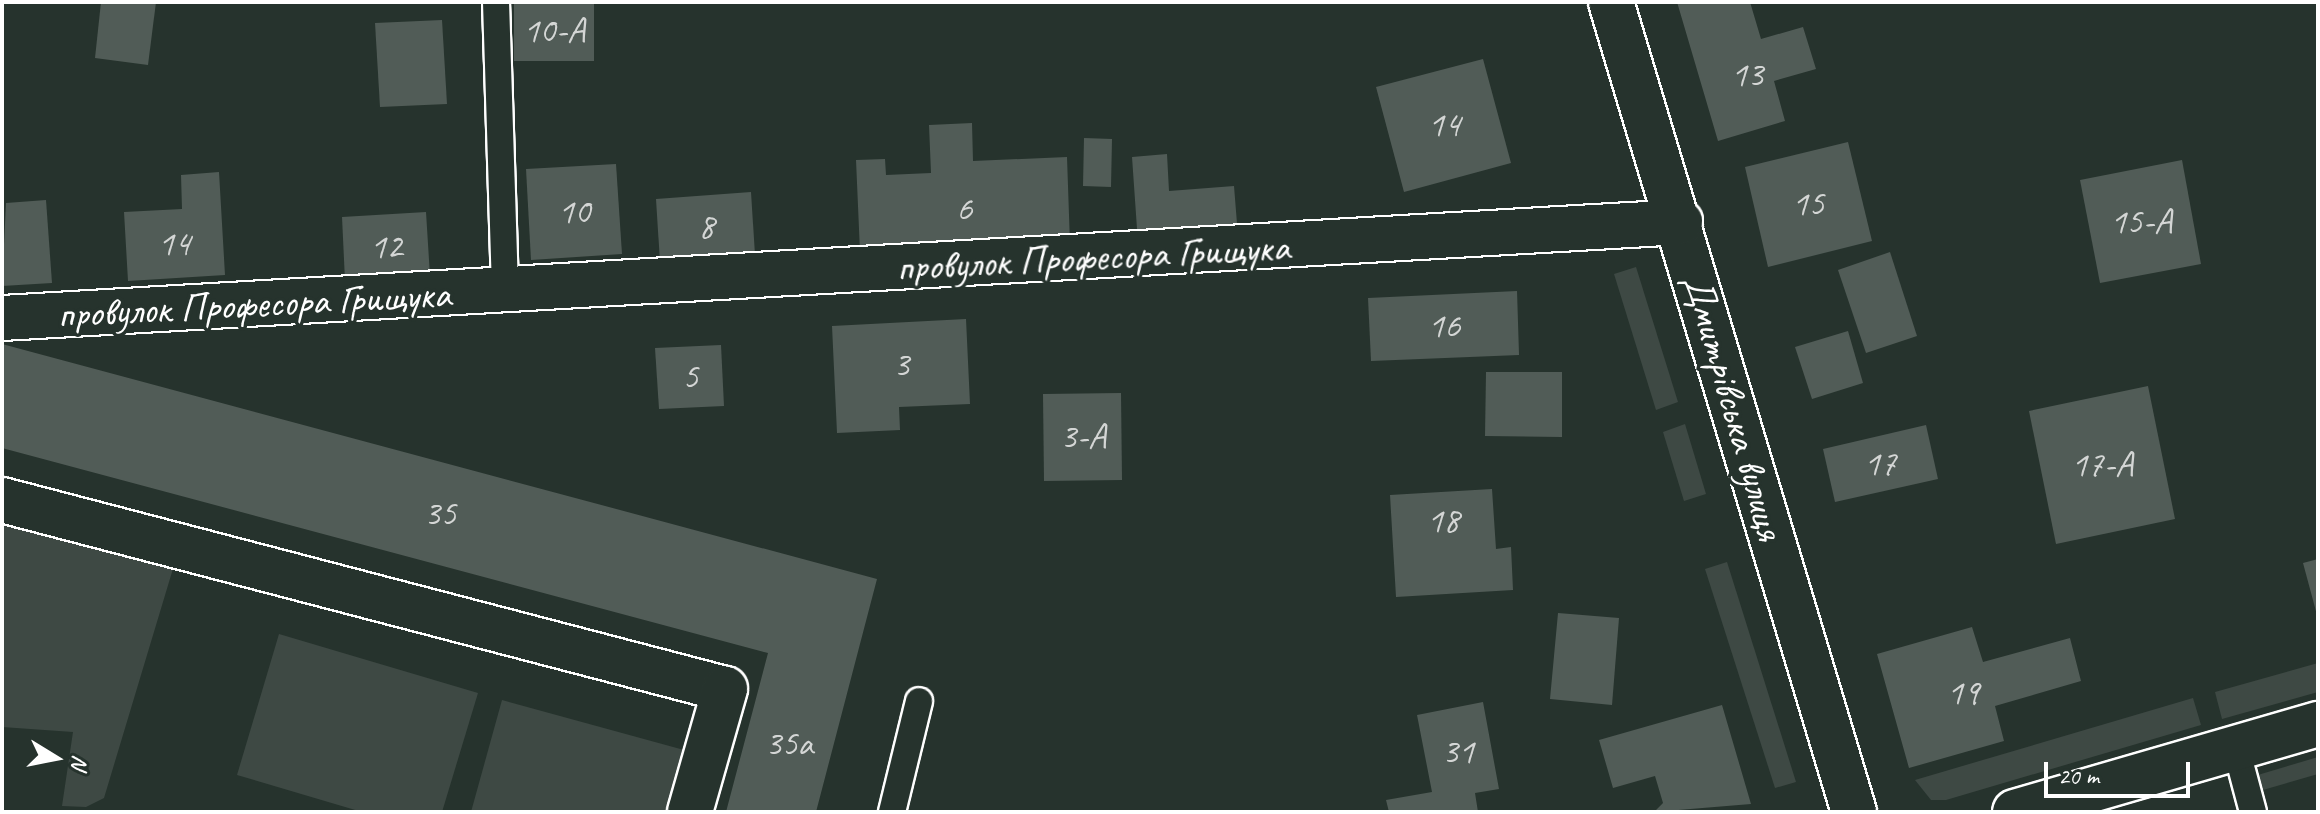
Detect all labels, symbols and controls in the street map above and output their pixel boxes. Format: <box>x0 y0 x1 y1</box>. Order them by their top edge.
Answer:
house number: 10-А <box>523 9 585 53</box>
house number: 13 <box>1731 53 1763 97</box>
house number: 14 <box>1428 103 1460 147</box>
house number: 15 <box>1792 182 1824 226</box>
house number: 6 <box>956 187 972 231</box>
house number: 10 <box>558 190 590 234</box>
house number: 15-А <box>2110 200 2172 244</box>
house number: 8 <box>698 205 714 249</box>
house number: 14 <box>158 222 190 266</box>
street label: провулок Професора Грищука <box>897 223 1289 291</box>
house number: 12 <box>370 225 402 269</box>
street label: Дмитрівська вулиця <box>1673 268 1795 546</box>
street label: провулок Професора Грищука <box>58 270 450 338</box>
house number: 16 <box>1428 304 1460 348</box>
house number: 3 <box>893 343 909 387</box>
house number: 5 <box>682 355 698 399</box>
house number: 3-А <box>1060 415 1106 459</box>
house number: 17 <box>1864 442 1896 486</box>
house number: 17-А <box>2071 443 2133 487</box>
house number: 35 <box>424 492 456 536</box>
house number: 18 <box>1427 499 1459 543</box>
house number: 19 <box>1947 671 1979 715</box>
north arrow <box>16 718 96 798</box>
house number: 35а <box>765 722 813 766</box>
house number: 31 <box>1442 730 1474 774</box>
scale bar <box>2048 746 2194 796</box>
text: N <box>65 753 95 771</box>
text: 20 m <box>2058 761 2099 791</box>

